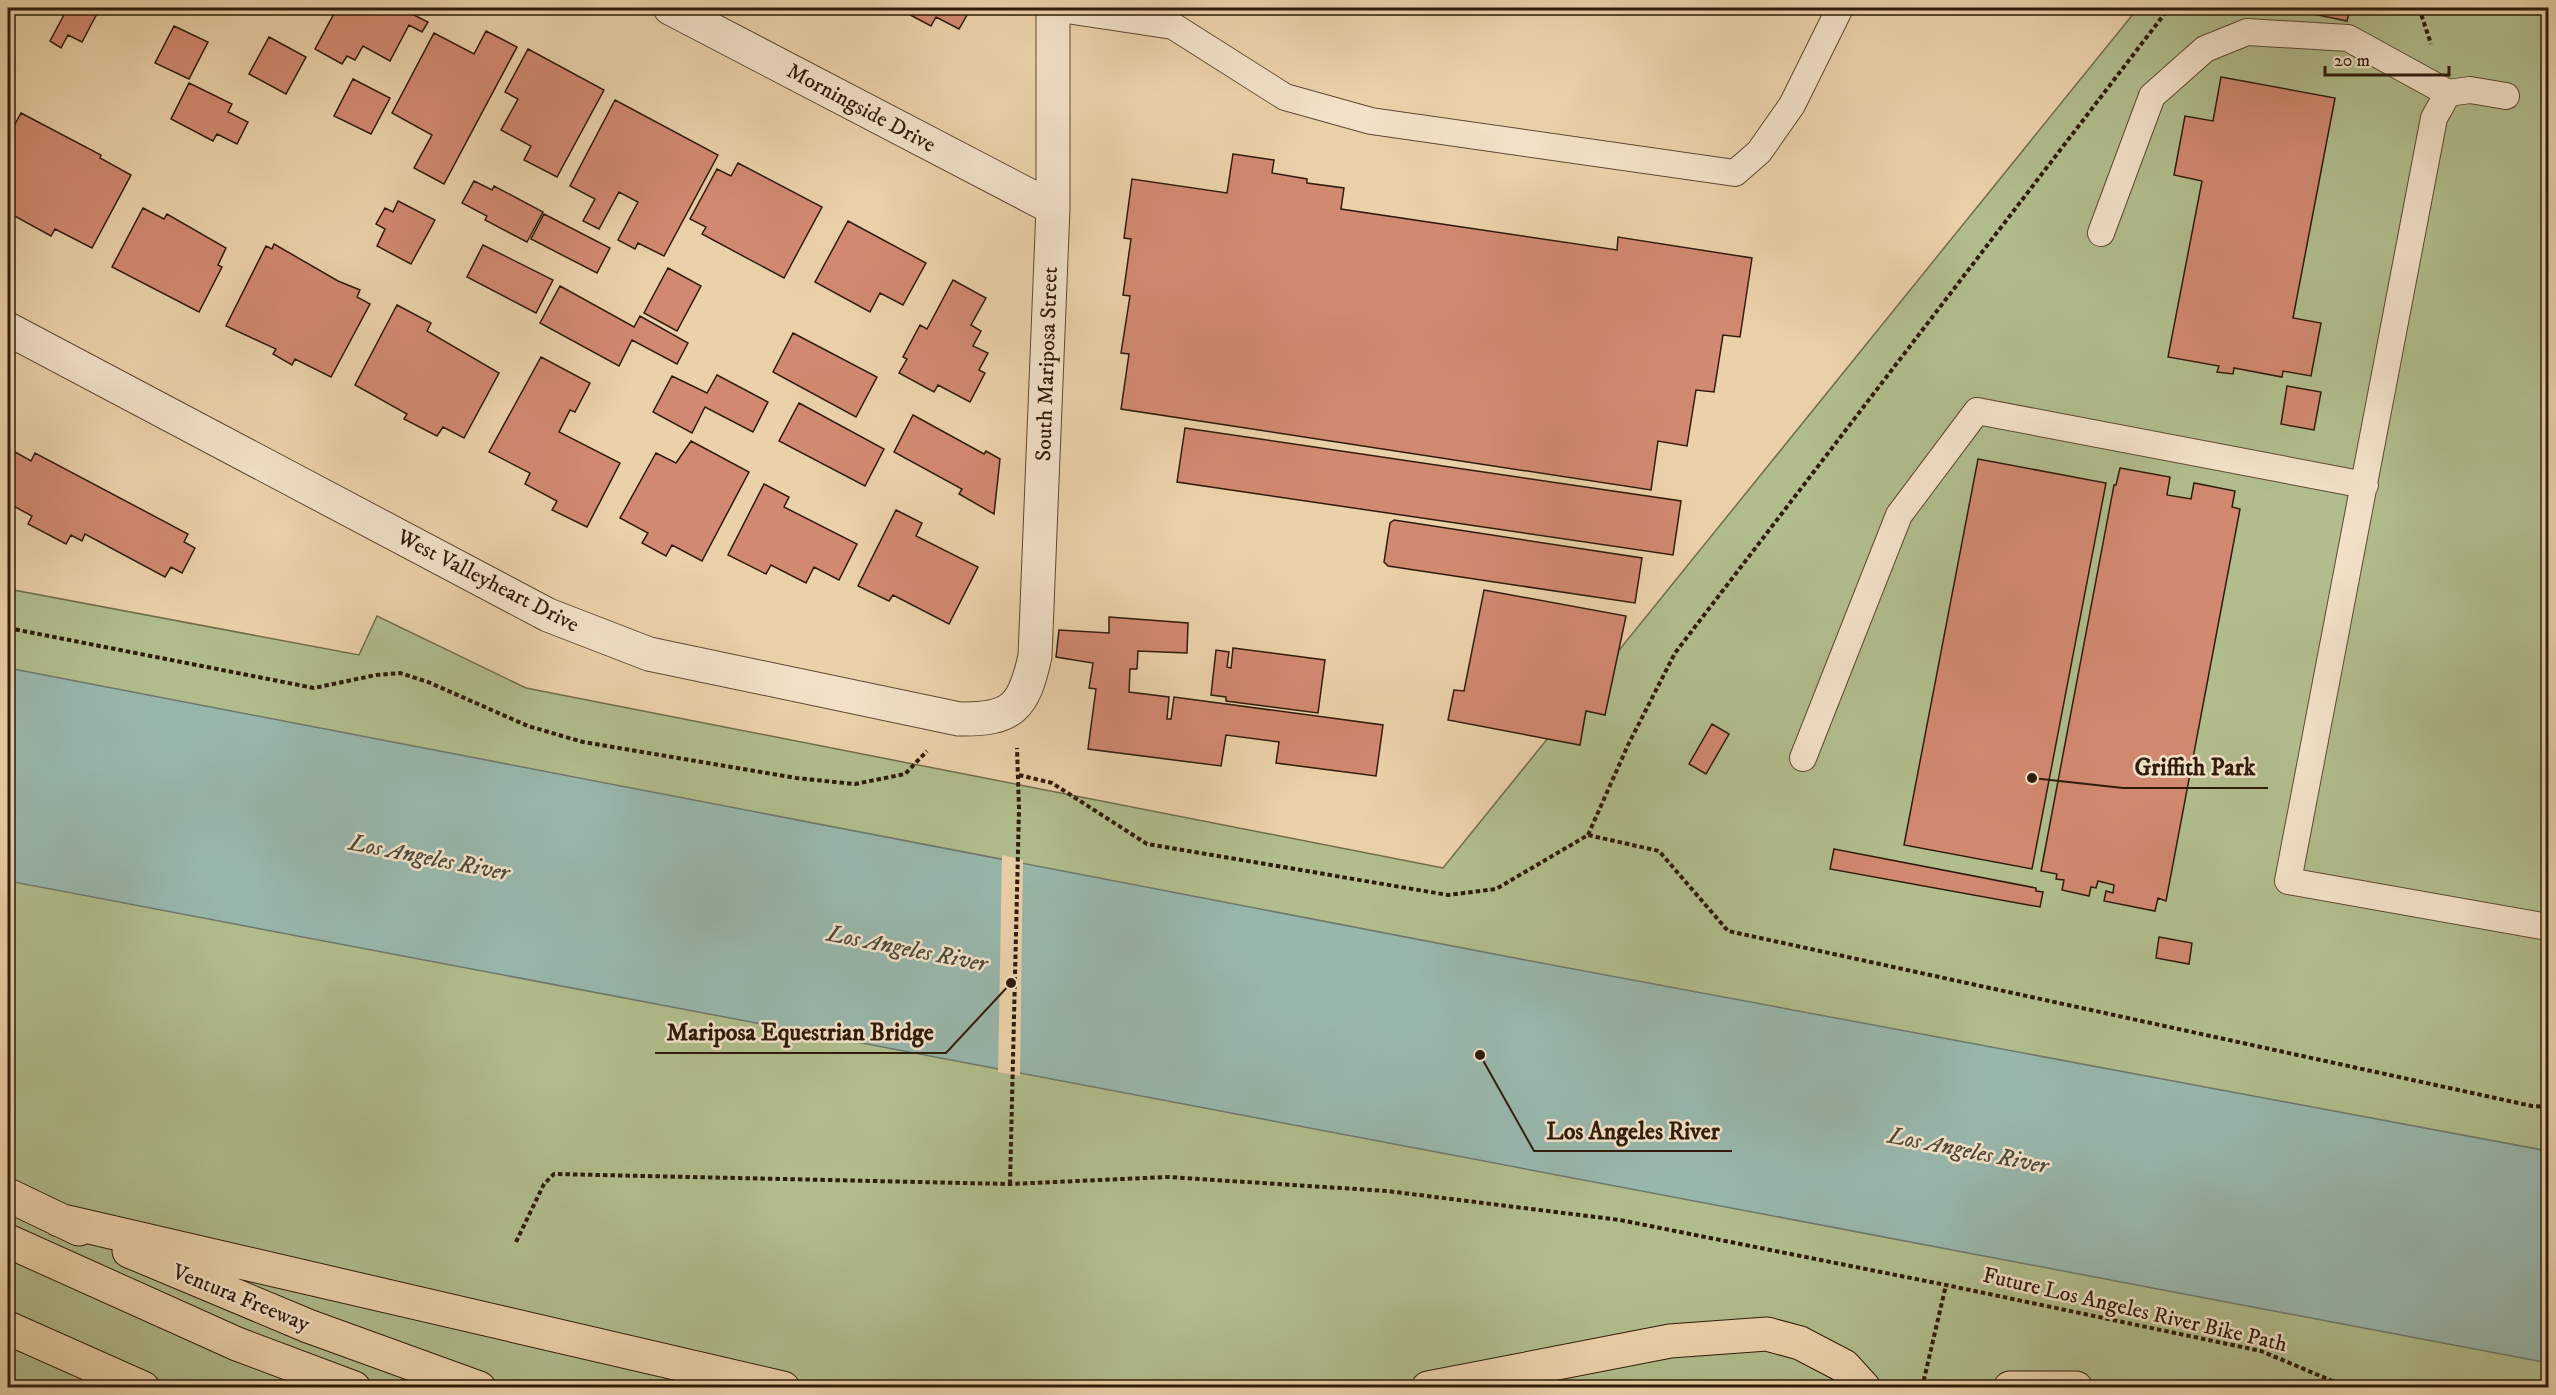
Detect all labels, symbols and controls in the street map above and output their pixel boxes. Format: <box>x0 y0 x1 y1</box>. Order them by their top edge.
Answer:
scale bar <box>2325 39 2450 77</box>
text: 20 m <box>2334 50 2370 72</box>
street label: Morningside Drive <box>782 57 940 159</box>
street label: South Mariposa Street <box>1030 266 1064 462</box>
street label: West Valleyheart Drive <box>392 523 584 639</box>
callout: Griffith Park <box>2123 746 2268 788</box>
text: Griffith Park <box>2135 753 2257 783</box>
water label: Los Angeles River <box>344 827 514 889</box>
water label: Los Angeles River <box>822 918 992 980</box>
callout: Mariposa Equestrian Bridge <box>655 1011 946 1053</box>
text: Mariposa Equestrian Bridge <box>666 1018 934 1048</box>
callout: Los Angeles River <box>1534 1109 1732 1151</box>
text: Los Angeles River <box>1546 1117 1721 1147</box>
water label: Los Angeles River <box>1883 1120 2053 1182</box>
street label: Ventura Freeway <box>167 1258 314 1338</box>
street label: Future Los Angeles River Bike Path <box>1980 1262 2290 1358</box>

